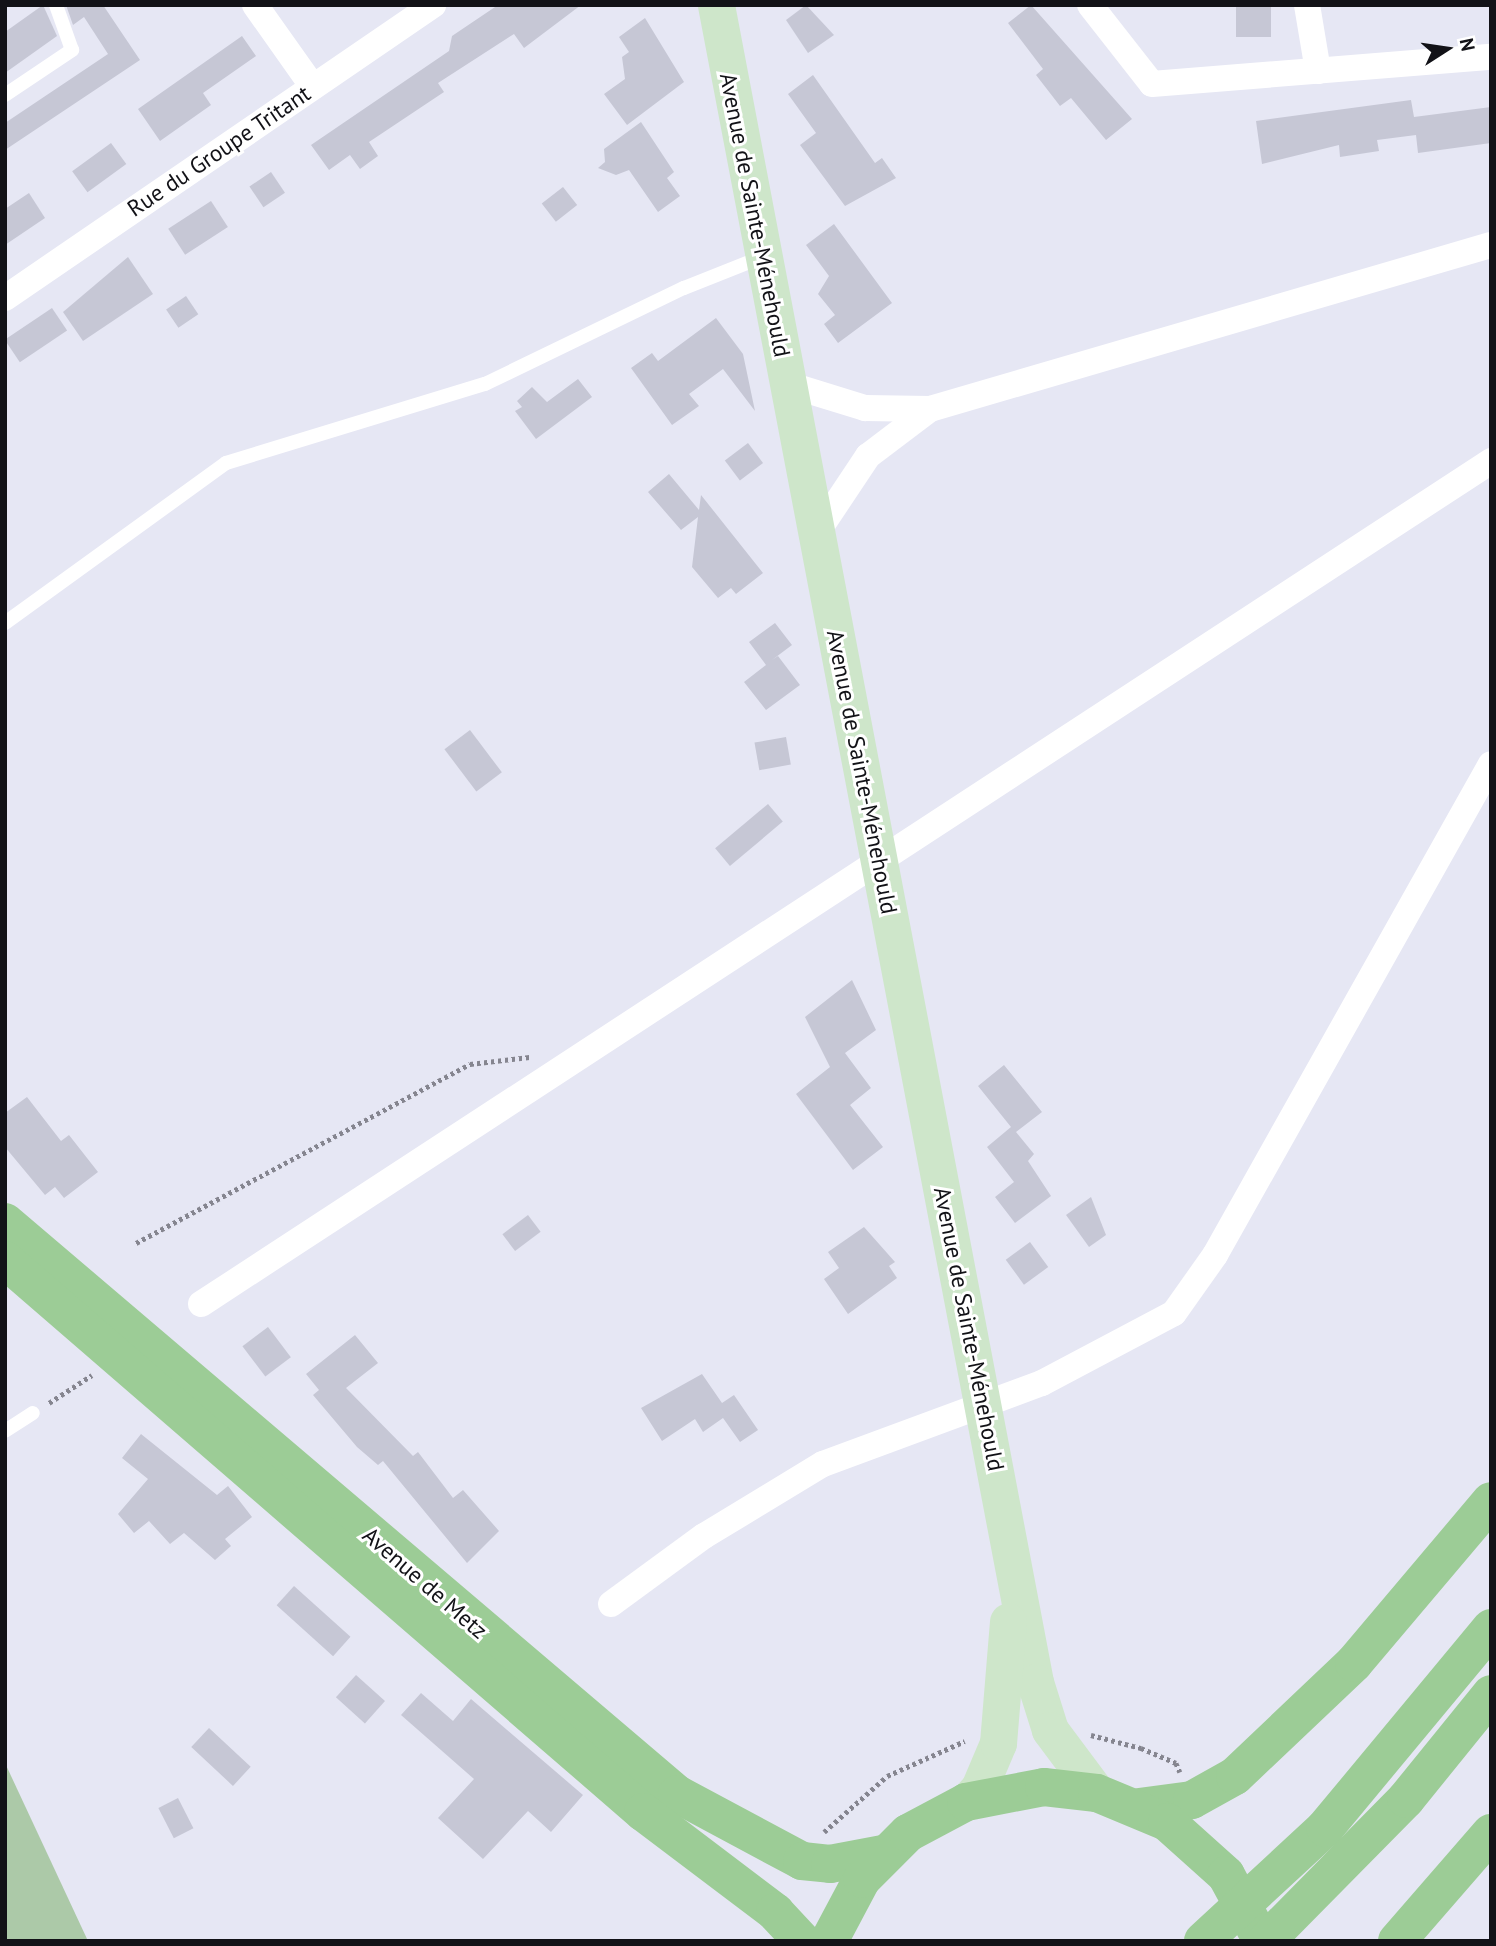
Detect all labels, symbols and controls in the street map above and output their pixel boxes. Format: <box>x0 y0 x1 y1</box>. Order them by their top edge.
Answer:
north arrow <box>1412 14 1482 84</box>
text: N <box>1455 36 1481 53</box>
street label: Avenue de Sainte-Ménehould <box>714 71 796 359</box>
street label: Rue du Groupe Tritant <box>122 79 316 223</box>
street label: Avenue de Sainte-Ménehould <box>821 628 903 916</box>
street label: Avenue de Sainte-Ménehould <box>928 1185 1010 1473</box>
street label: Avenue de Metz <box>357 1521 493 1645</box>

